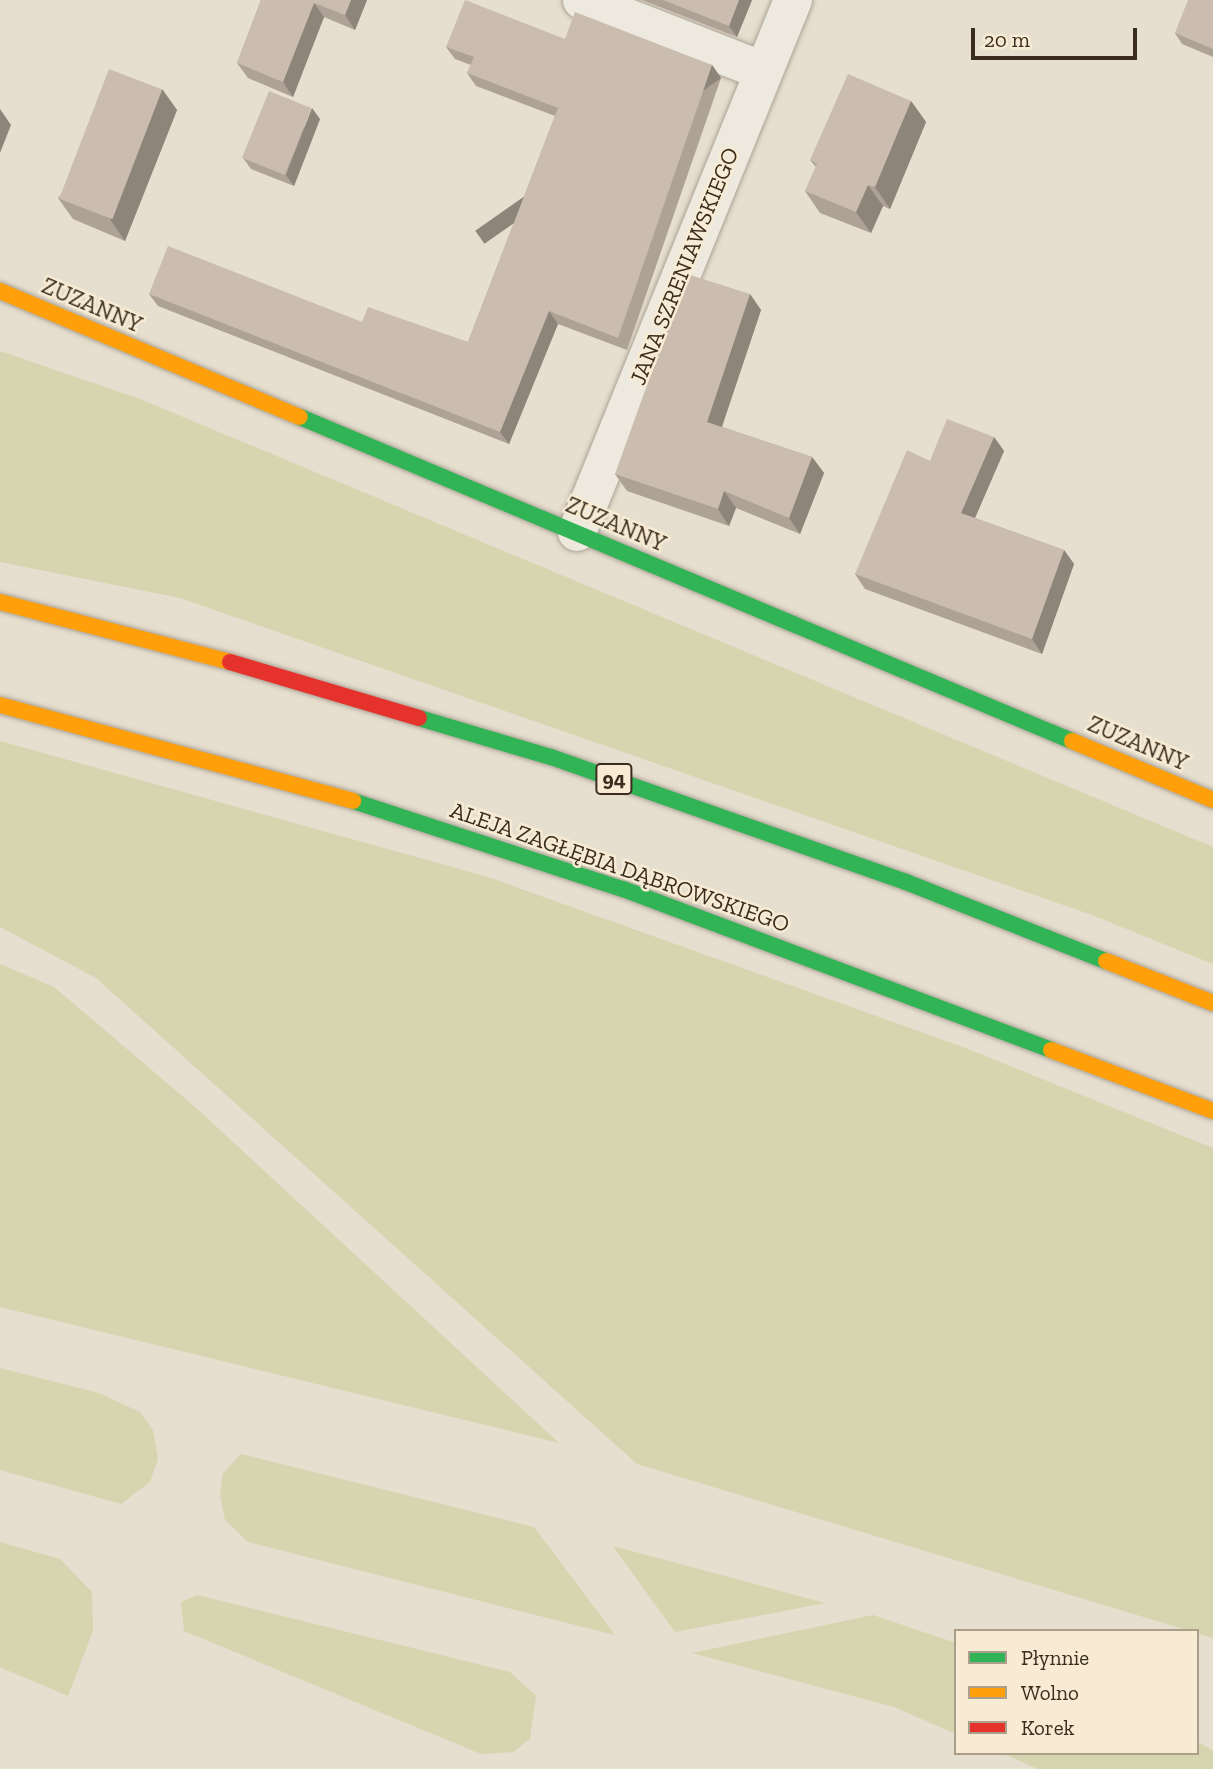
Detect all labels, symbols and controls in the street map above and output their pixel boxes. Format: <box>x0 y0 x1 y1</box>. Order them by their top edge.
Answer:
scale bar <box>975 14 1141 58</box>
text: 20 m <box>984 27 1030 52</box>
street label: JANA SZRENIAWSKIEGO <box>624 143 744 389</box>
street label: ZUZANNY <box>38 272 146 338</box>
street label: ZUZANNY <box>562 491 670 557</box>
street label: ZUZANNY <box>1084 710 1192 776</box>
road number: 94 <box>595 762 633 796</box>
street label: ALEJA ZAGŁĘBIA DĄBROWSKIEGO <box>446 796 794 938</box>
legend <box>954 1629 1199 1755</box>
text: Płynnie <box>1021 1645 1089 1670</box>
text: Wolno <box>1021 1680 1079 1705</box>
text: Korek <box>1021 1715 1074 1740</box>

